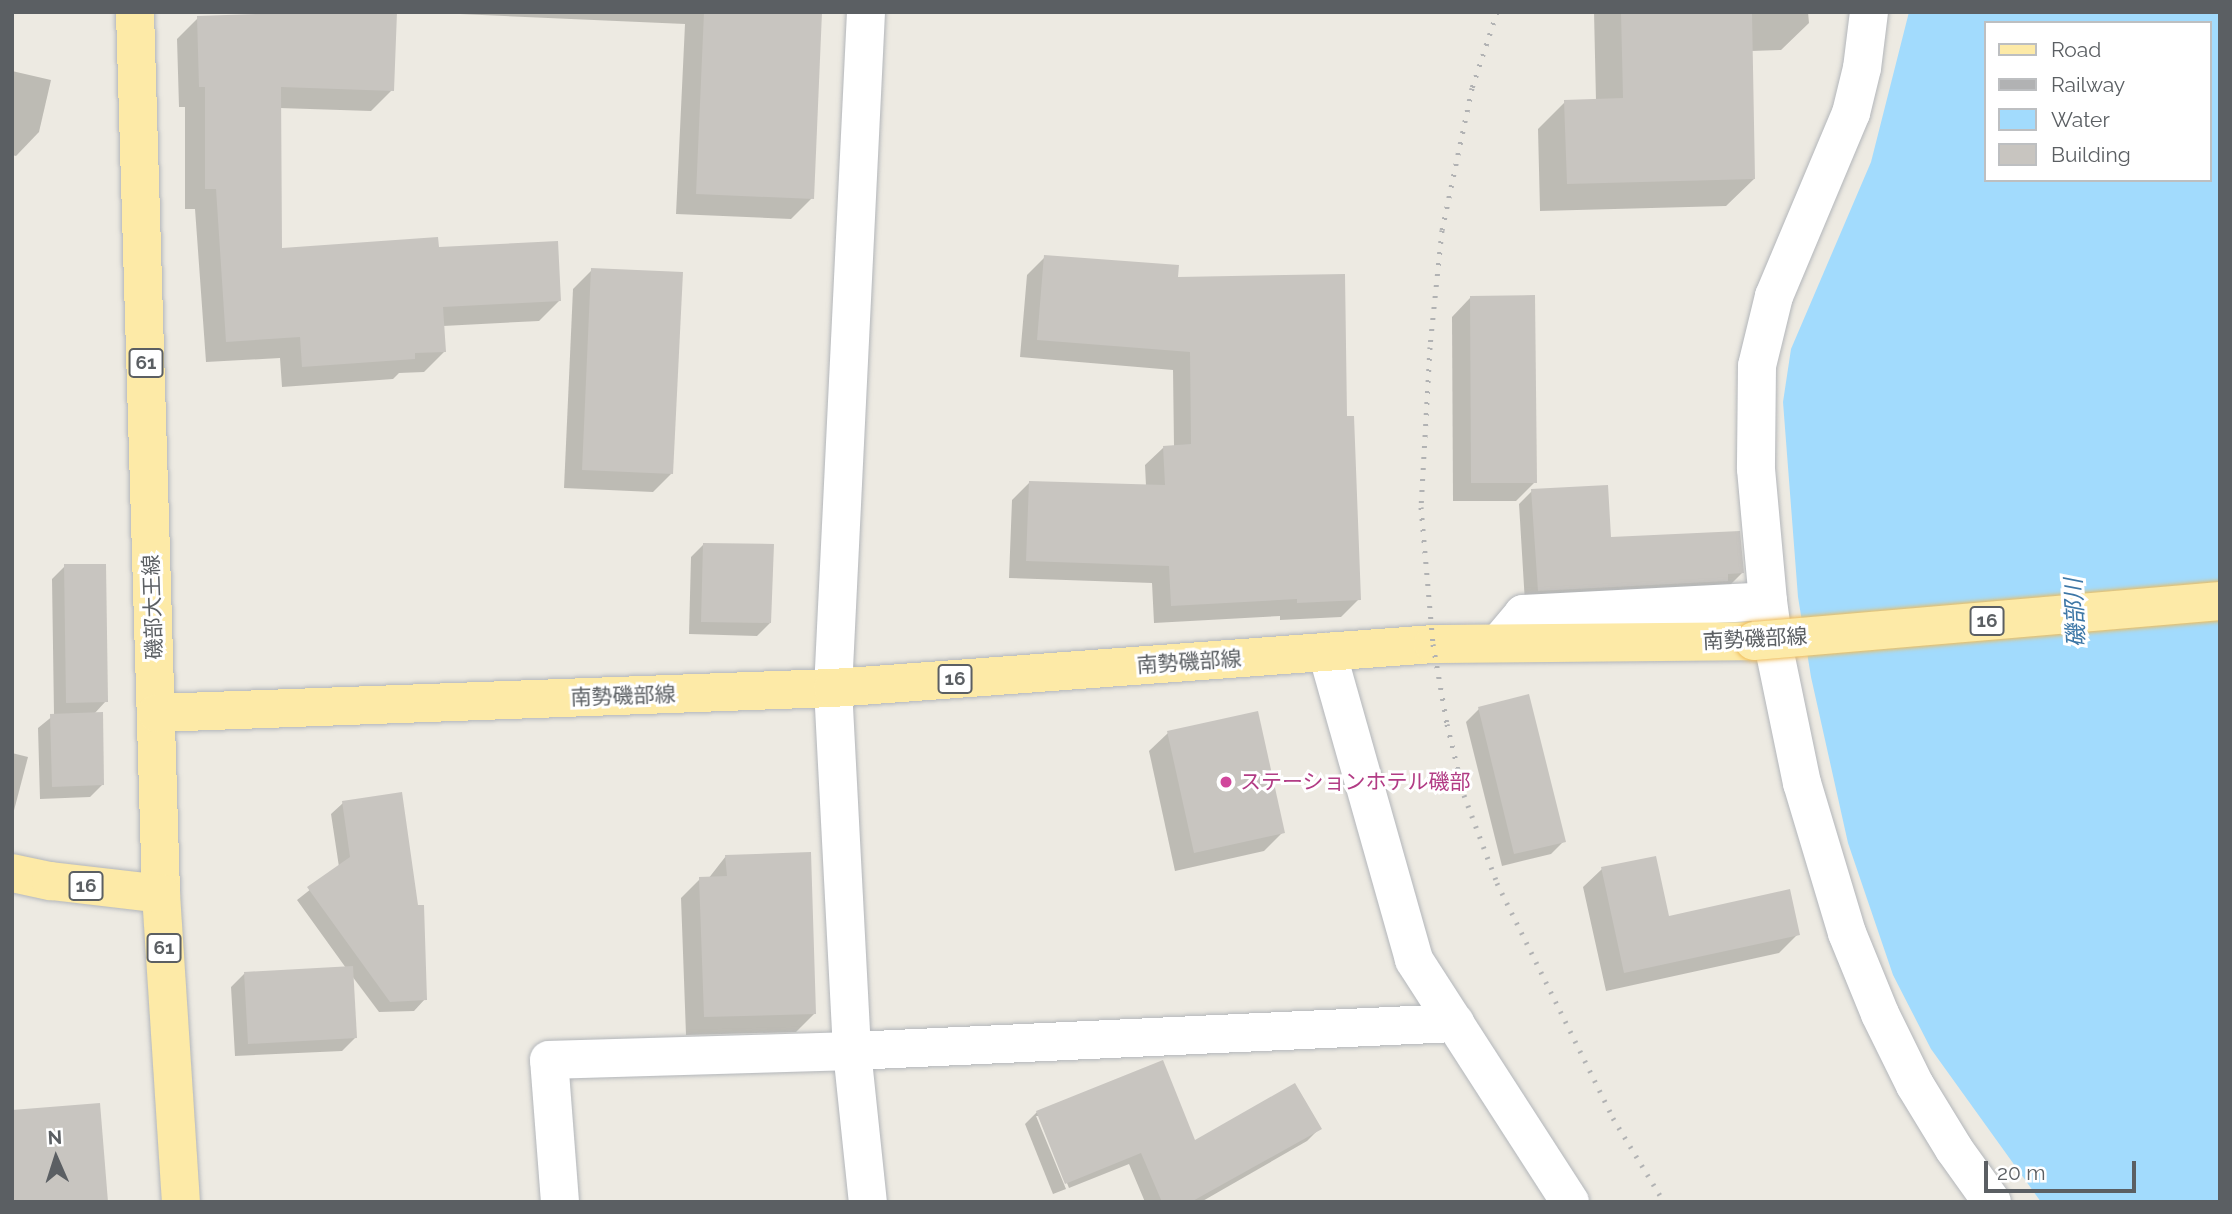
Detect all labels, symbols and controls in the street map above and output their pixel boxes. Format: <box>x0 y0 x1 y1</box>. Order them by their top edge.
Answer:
legend <box>1983 21 2211 182</box>
text: Road <box>2051 37 2101 62</box>
text: Railway <box>2051 72 2125 97</box>
text: Water <box>2051 107 2110 132</box>
text: Building <box>2051 142 2131 167</box>
road number: 61 <box>128 348 164 378</box>
street label: 磯部大王線 <box>139 554 167 660</box>
water label: 磯部川 <box>2059 578 2091 648</box>
road number: 16 <box>1969 606 2004 636</box>
street label: 南勢磯部線 <box>1702 624 1808 654</box>
street label: 南勢磯部線 <box>1136 646 1242 678</box>
road number: 16 <box>937 664 972 694</box>
street label: 南勢磯部線 <box>570 682 676 710</box>
place label: ステーションホテル磯部 <box>1240 769 1471 795</box>
marker: ステーションホテル磯部 <box>1218 774 1234 790</box>
road number: 16 <box>68 870 104 902</box>
road number: 61 <box>146 932 182 964</box>
north arrow <box>21 1123 91 1193</box>
text: N <box>47 1126 63 1148</box>
scale bar <box>1987 1148 2139 1192</box>
text: 20 m <box>1997 1160 2045 1185</box>

